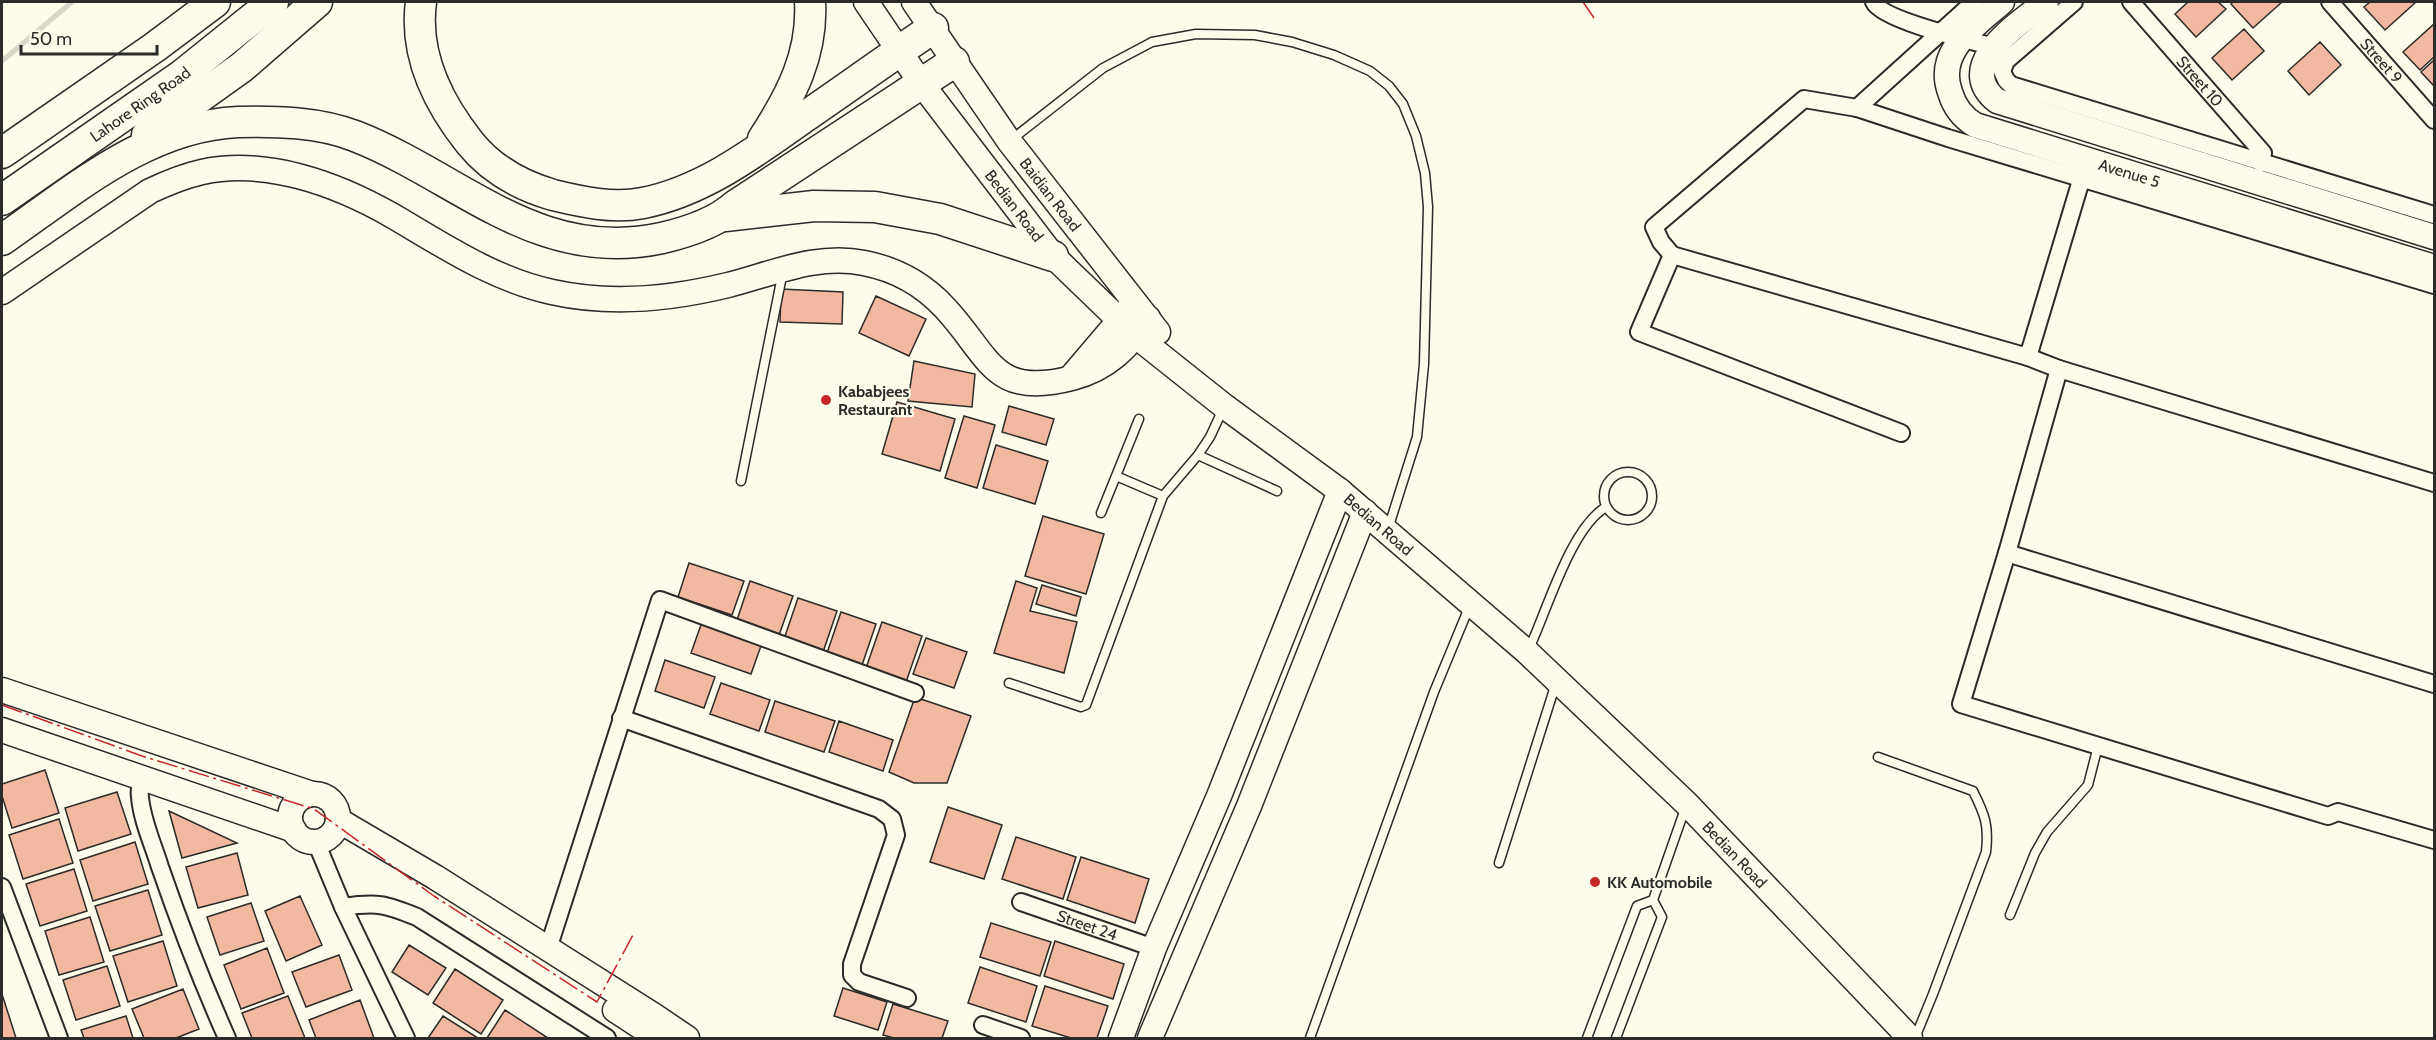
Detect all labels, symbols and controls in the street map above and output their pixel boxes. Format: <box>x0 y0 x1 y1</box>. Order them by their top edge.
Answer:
scale bar <box>21 18 158 56</box>
text: 50 m <box>30 28 72 50</box>
street label: Street 9 <box>2356 34 2406 87</box>
street label: Street 10 <box>2172 52 2227 111</box>
street label: Lahore Ring Road <box>86 63 194 146</box>
street label: Baidian Road <box>1016 154 1085 235</box>
street label: Avenue 5 <box>2096 155 2162 192</box>
street label: Bedian Road <box>981 166 1047 245</box>
place label: Kababjees Restaurant <box>838 382 913 419</box>
marker: Kababjees Restaurant <box>819 393 833 407</box>
street label: Bedian Road <box>1340 490 1417 560</box>
street label: Bedian Road <box>1698 817 1771 892</box>
place label: KK Automobile <box>1607 873 1712 892</box>
marker: KK Automobile <box>1588 875 1602 889</box>
street label: Street 24 <box>1054 906 1120 945</box>

